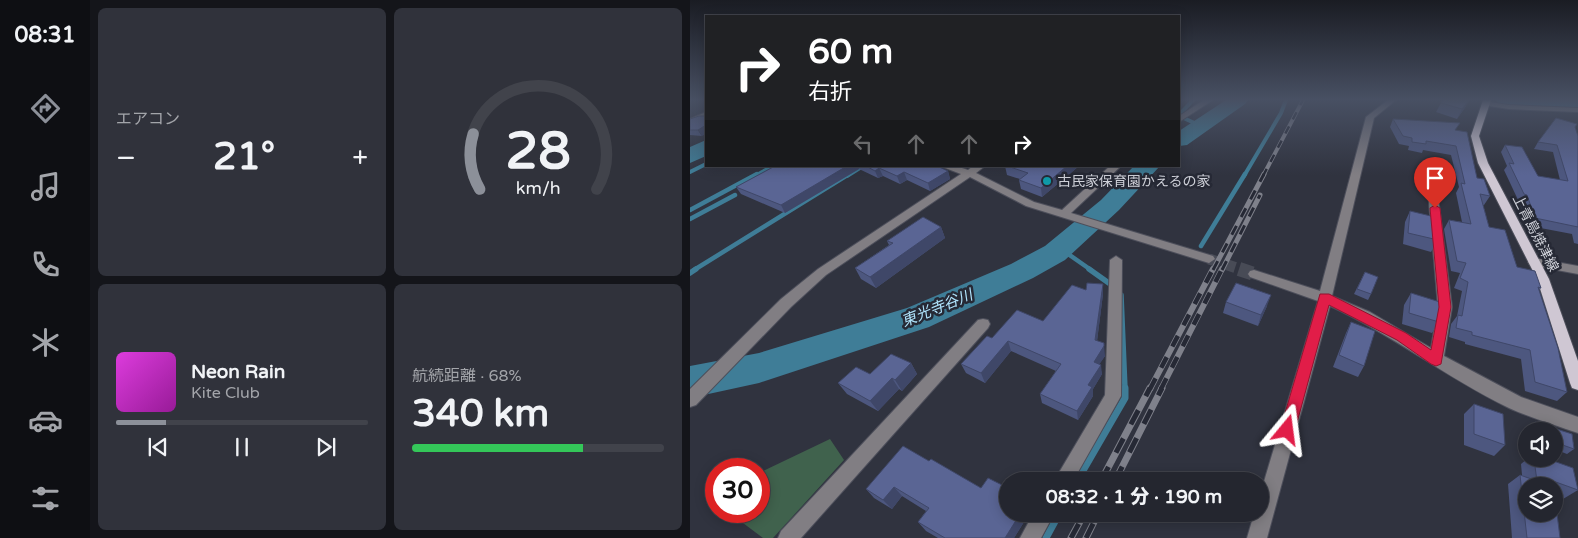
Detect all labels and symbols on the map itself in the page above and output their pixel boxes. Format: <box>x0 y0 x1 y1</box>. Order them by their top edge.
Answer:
pin <box>1414 157 1456 208</box>
place label: 古民家保育園かえるの家 <box>1057 173 1211 190</box>
marker: 古民家保育園かえるの家 <box>1041 175 1053 187</box>
street label: 上青島焼津線 <box>1509 192 1562 275</box>
water label: 東光寺谷川 <box>899 285 977 330</box>
position arrow <box>1260 403 1312 455</box>
speed limit sign: 30 <box>705 458 770 523</box>

